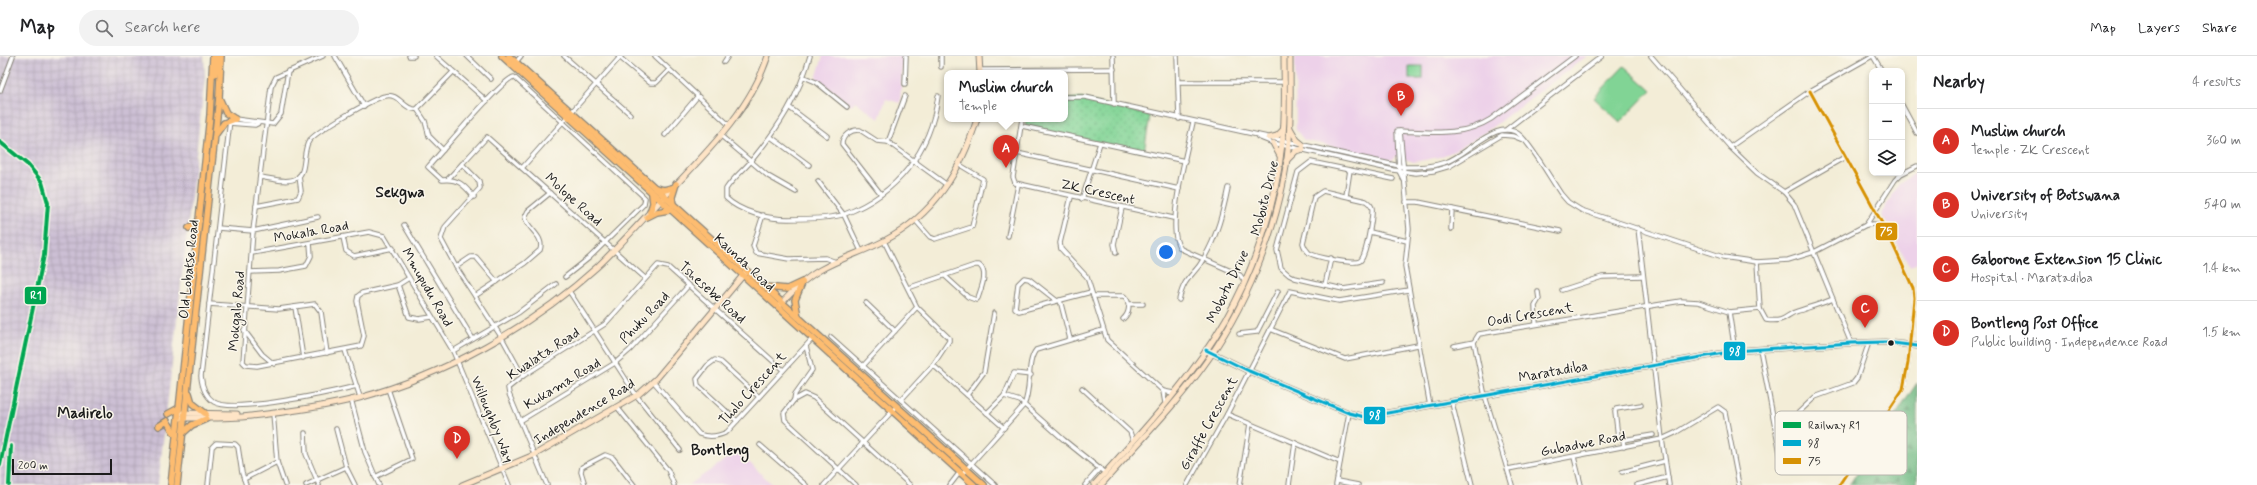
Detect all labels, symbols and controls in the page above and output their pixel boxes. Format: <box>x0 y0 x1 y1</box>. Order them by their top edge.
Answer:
search box <box>79 10 359 46</box>
text: Map <box>20 15 55 40</box>
icon: search <box>93 17 115 39</box>
text: Search here <box>125 18 200 38</box>
text: Map <box>2090 19 2116 37</box>
text: Layers <box>2138 19 2180 37</box>
text: Share <box>2202 19 2237 37</box>
map controls <box>1869 68 1905 176</box>
button: + <box>1869 68 1905 104</box>
popup <box>944 70 1068 122</box>
text: Nearby <box>1933 71 1985 93</box>
text: 4 results <box>2192 74 2241 91</box>
text: Muslim church <box>959 78 1053 98</box>
pin: B <box>1388 83 1414 116</box>
text: Temple <box>959 98 997 115</box>
button: − <box>1869 104 1905 140</box>
text: Muslim church <box>1971 122 2065 142</box>
text: A <box>1942 132 1950 149</box>
text: 360 m <box>2206 132 2241 149</box>
pin: A <box>993 135 1019 168</box>
button: layers <box>1869 140 1905 176</box>
text: Temple · ZK Crescent <box>1971 142 2090 159</box>
street label: Mobuto Drive <box>1247 159 1283 238</box>
street label: Molope Road <box>541 169 606 230</box>
street label: ZK Crescent <box>1059 175 1137 209</box>
district label: Sekgwa <box>375 183 425 205</box>
text: University of Botswana <box>1971 186 2120 206</box>
text: B <box>1942 196 1950 213</box>
text: 540 m <box>2204 196 2241 213</box>
text: University <box>1971 206 2027 223</box>
street label: Mokala Road <box>272 217 350 247</box>
street label: Old Lobatse Road <box>175 219 203 320</box>
line badge: 75 <box>1875 222 1898 241</box>
text: 75 <box>1880 225 1892 239</box>
street label: Kaunda Road <box>710 230 779 296</box>
your location <box>1156 242 1176 262</box>
street label: Mmupudu Road <box>397 245 457 330</box>
street label: Mobutu Drive <box>1202 247 1253 326</box>
text: Gaborone Extension 15 Clinic <box>1971 250 2162 270</box>
street label: Tshesebe Road <box>675 258 750 328</box>
text: C <box>1941 260 1951 277</box>
text: 1.4 km <box>2202 260 2241 277</box>
street label: Mokgalo Road <box>225 270 250 352</box>
text: Hospital · Maratadiba <box>1971 270 2093 287</box>
line badge: R1 <box>24 286 47 305</box>
street label: Phuku Road <box>616 288 674 348</box>
text: R1 <box>30 289 42 303</box>
pin: C <box>1852 295 1878 328</box>
street label: Oodi Crescent <box>1486 298 1575 331</box>
text: Bontleng Post Office <box>1971 314 2098 334</box>
street label: Kwalata Road <box>504 324 583 384</box>
text: D <box>1942 324 1950 341</box>
text: 1.5 km <box>2202 324 2241 341</box>
text: Public building · Independence Road <box>1971 334 2168 351</box>
unlabelled marker <box>1886 338 1896 348</box>
line badge: 98 <box>1723 341 1746 361</box>
text: 98 <box>1729 345 1741 359</box>
street label: Tholo Crescent <box>715 348 791 429</box>
street label: Kukama Road <box>521 354 604 414</box>
street label: Maratadiba <box>1517 357 1590 387</box>
street label: Willoughby Way <box>466 373 518 465</box>
street label: Giraffe Crescent <box>1176 373 1242 474</box>
street label: Independence Road <box>531 375 638 449</box>
district label: Madirelo <box>57 404 113 424</box>
line badge: 98 <box>1363 406 1386 425</box>
text: 98 <box>1369 409 1381 423</box>
legend <box>1775 411 1907 475</box>
text: Railway R1 <box>1808 419 1860 433</box>
pin: D <box>444 426 470 459</box>
street label: Gubadwe Road <box>1539 427 1627 461</box>
text: 98 <box>1808 437 1819 451</box>
district label: Bontleng <box>691 441 749 463</box>
text: 75 <box>1808 455 1821 469</box>
scale bar <box>12 457 112 476</box>
text: 200 m <box>18 459 48 473</box>

